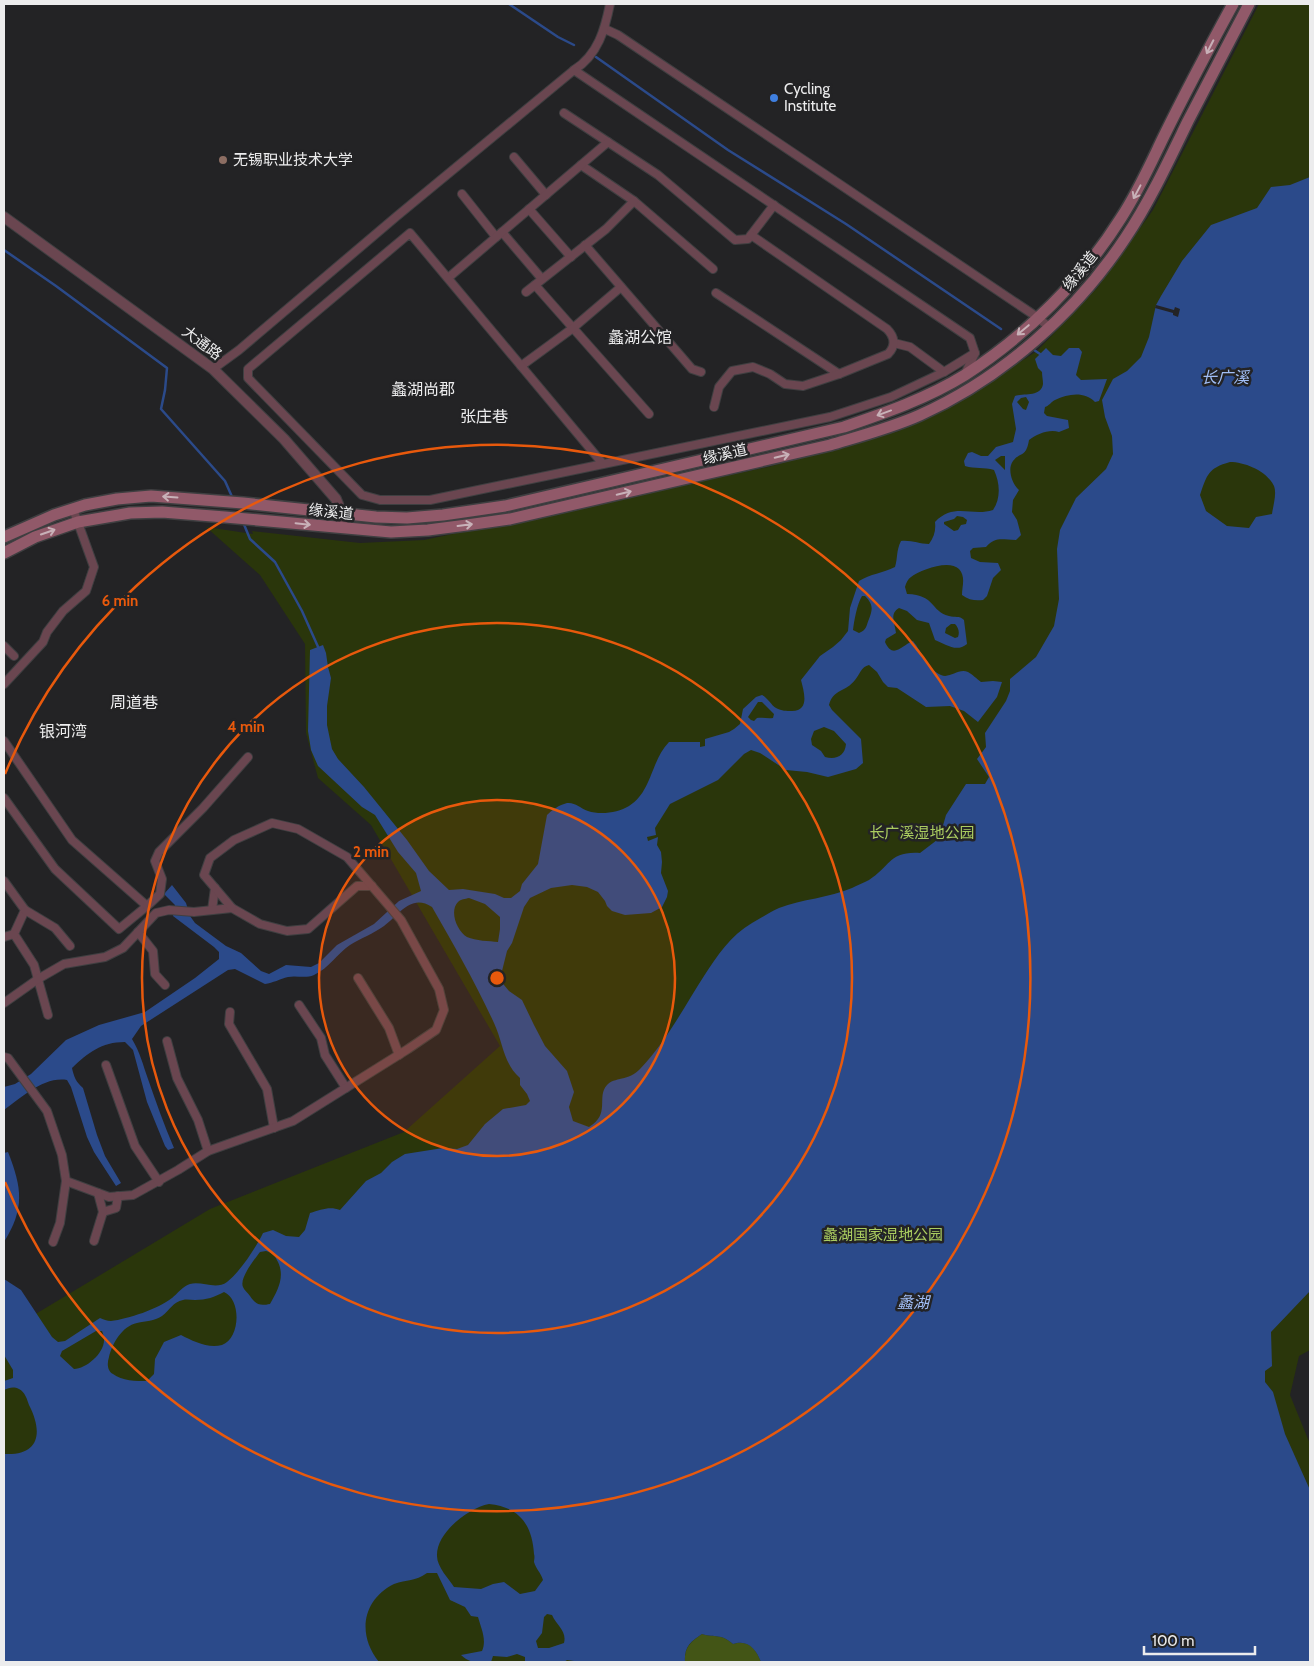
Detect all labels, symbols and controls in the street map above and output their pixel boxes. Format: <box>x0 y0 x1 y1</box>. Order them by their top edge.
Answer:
one-way arrow <box>1205 39 1214 54</box>
place label: Cycling Institute <box>784 80 836 115</box>
marker: Cycling Institute <box>768 92 780 104</box>
place label: 无锡职业技术大学 <box>233 151 353 169</box>
marker: 无锡职业技术大学 <box>217 154 229 166</box>
one-way arrow <box>1132 184 1141 199</box>
street label: 缘溪道 <box>1059 248 1101 294</box>
street label: 大通路 <box>179 322 225 364</box>
one-way arrow <box>1017 324 1030 335</box>
district label: 蠡湖公馆 <box>608 328 672 347</box>
water label: 长广溪 <box>1201 368 1251 387</box>
district label: 蠡湖尚郡 <box>391 380 455 399</box>
district label: 张庄巷 <box>460 407 508 426</box>
one-way arrow <box>877 409 893 418</box>
street label: 缘溪道 <box>701 440 749 468</box>
one-way arrow <box>774 451 790 460</box>
one-way arrow <box>615 488 631 497</box>
one-way arrow <box>162 493 178 502</box>
street label: 缘溪道 <box>308 501 354 523</box>
one-way arrow <box>295 519 311 529</box>
one-way arrow <box>457 520 473 530</box>
one-way arrow <box>39 527 55 536</box>
text: 6 min <box>102 592 138 610</box>
district label: 周道巷 <box>110 693 158 712</box>
text: 4 min <box>227 718 265 736</box>
district label: 银河湾 <box>39 722 87 741</box>
park label: 长广溪湿地公园 <box>869 824 975 842</box>
text: 2 min <box>353 843 389 861</box>
centre of rings <box>488 969 506 987</box>
park label: 蠡湖国家湿地公园 <box>823 1226 943 1244</box>
water label: 蠡湖 <box>897 1293 932 1312</box>
scale bar <box>1144 1624 1255 1656</box>
text: 100 m <box>1152 1632 1194 1650</box>

